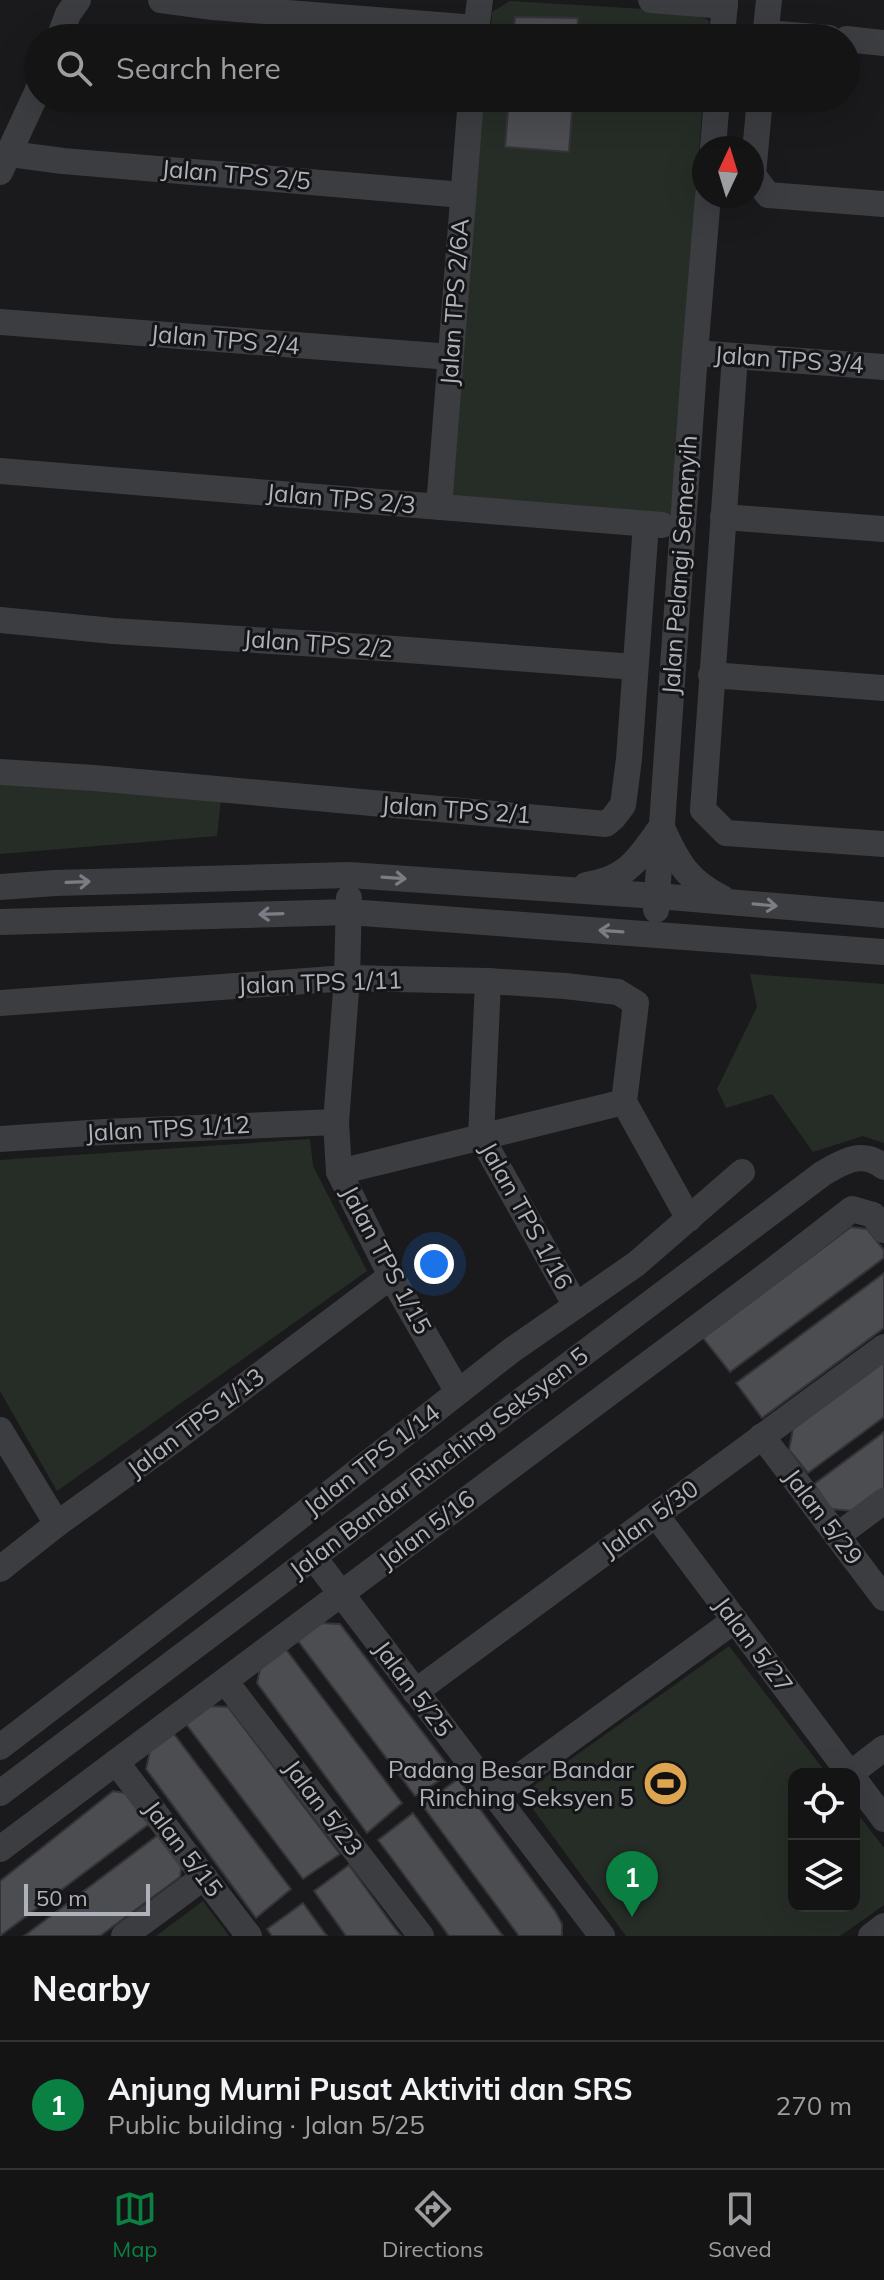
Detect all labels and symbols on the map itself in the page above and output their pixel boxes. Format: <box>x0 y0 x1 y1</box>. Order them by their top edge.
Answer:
north arrow <box>692 136 764 208</box>
street label: Jalan TPS 2/5 <box>160 153 312 195</box>
street label: Jalan TPS 2/6A <box>433 217 475 386</box>
street label: Jalan TPS 2/4 <box>149 318 301 360</box>
street label: Jalan TPS 3/4 <box>713 339 865 379</box>
street label: Jalan Pelangi Semenyih <box>655 434 703 696</box>
street label: Jalan TPS 2/3 <box>265 477 417 519</box>
street label: Jalan TPS 2/2 <box>242 623 394 663</box>
street label: Jalan TPS 2/1 <box>380 789 532 829</box>
one-way arrow <box>380 871 407 886</box>
one-way arrow <box>64 874 91 890</box>
one-way arrow <box>751 898 778 913</box>
one-way arrow <box>258 906 285 922</box>
one-way arrow <box>598 923 625 938</box>
street label: Jalan TPS 1/11 <box>237 964 403 1000</box>
street label: Jalan TPS 1/12 <box>85 1109 251 1147</box>
street label: Jalan TPS 1/16 <box>474 1136 580 1295</box>
street label: Jalan TPS 1/15 <box>335 1180 439 1339</box>
your location <box>414 1244 454 1284</box>
street label: Jalan Bandar Rinching Seksyen 5 <box>283 1340 594 1584</box>
street label: Jalan TPS 1/13 <box>121 1361 270 1484</box>
street label: Jalan TPS 1/14 <box>297 1397 445 1522</box>
street label: Jalan 5/29 <box>778 1462 870 1570</box>
street label: Jalan 5/30 <box>595 1473 704 1563</box>
street label: Jalan 5/16 <box>372 1483 480 1575</box>
street label: Jalan 5/27 <box>708 1590 800 1698</box>
street label: Jalan 5/25 <box>368 1634 460 1742</box>
street label: Jalan 5/23 <box>278 1753 370 1861</box>
place label: Padang Besar Bandar Rinching Seksyen 5 <box>388 1754 634 1812</box>
sports icon: Padang Besar Bandar Rinching Seksyen 5 <box>641 1760 689 1808</box>
street label: Jalan 5/15 <box>138 1794 230 1902</box>
pin: 1 <box>606 1851 658 1917</box>
scale bar <box>24 1880 150 1916</box>

